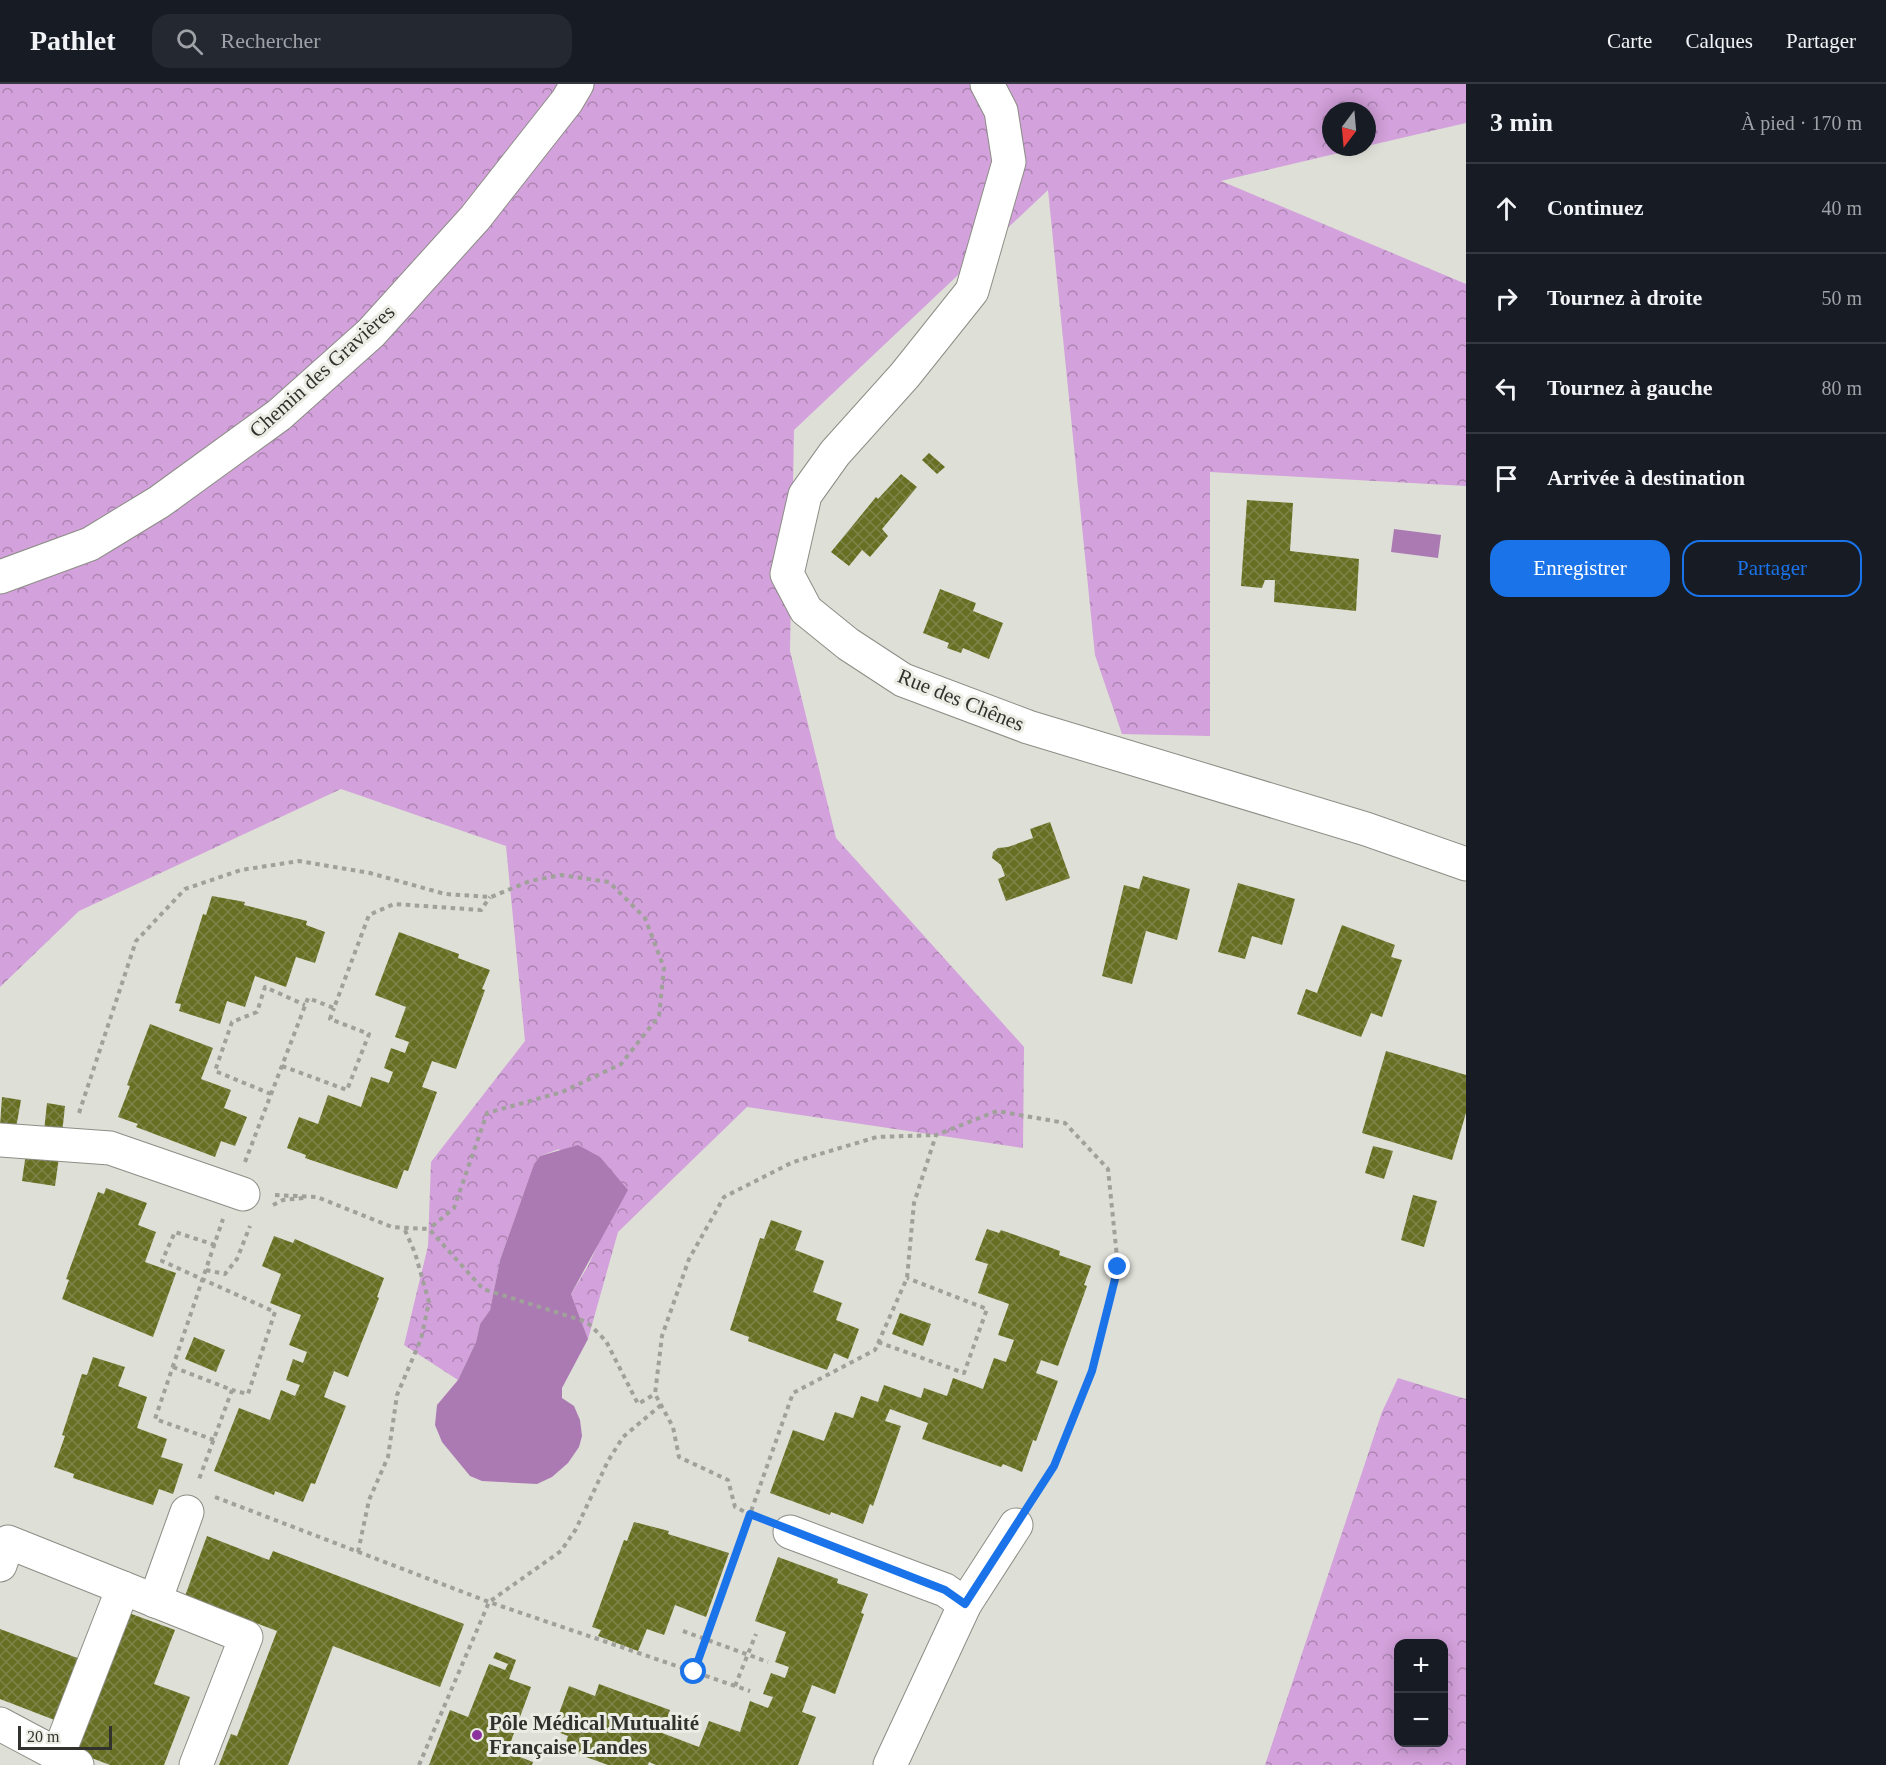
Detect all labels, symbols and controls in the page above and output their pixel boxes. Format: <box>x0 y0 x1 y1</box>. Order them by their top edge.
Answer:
search box <box>152 14 572 68</box>
text: Pathlet <box>30 25 116 56</box>
icon: search <box>173 25 206 58</box>
text: Rechercher <box>221 28 321 53</box>
text: Carte <box>1607 29 1652 53</box>
text: Calques <box>1685 29 1753 53</box>
text: Partager <box>1786 29 1856 53</box>
north arrow <box>1322 102 1376 156</box>
text: 3 min <box>1490 108 1553 137</box>
text: À pied · 170 m <box>1741 112 1862 134</box>
icon: ahead <box>1490 192 1523 225</box>
text: Continuez <box>1547 195 1644 220</box>
text: 40 m <box>1821 197 1862 219</box>
icon: right <box>1490 282 1523 315</box>
text: Tournez à droite <box>1547 285 1702 310</box>
text: 50 m <box>1821 287 1862 309</box>
street label: Chemin des Gravières <box>245 300 399 442</box>
icon: left <box>1490 372 1523 405</box>
text: Tournez à gauche <box>1547 375 1712 400</box>
text: 80 m <box>1821 377 1862 399</box>
icon: arrive <box>1490 462 1523 495</box>
text: Arrivée à destination <box>1547 465 1745 490</box>
button: Enregistrer <box>1490 540 1670 597</box>
button: Partager <box>1682 540 1862 597</box>
street label: Rue des Chênes <box>894 664 1028 736</box>
route end <box>1104 1253 1130 1279</box>
map controls <box>1394 1639 1448 1747</box>
button: + <box>1394 1639 1448 1693</box>
route start <box>680 1658 706 1684</box>
button: − <box>1394 1693 1448 1747</box>
place label: Pôle Médical Mutualité Française Landes <box>489 1711 699 1759</box>
scale bar <box>18 1723 112 1750</box>
text: 20 m <box>27 1728 59 1745</box>
marker: Pôle Médical Mutualité Française Landes <box>470 1728 484 1742</box>

